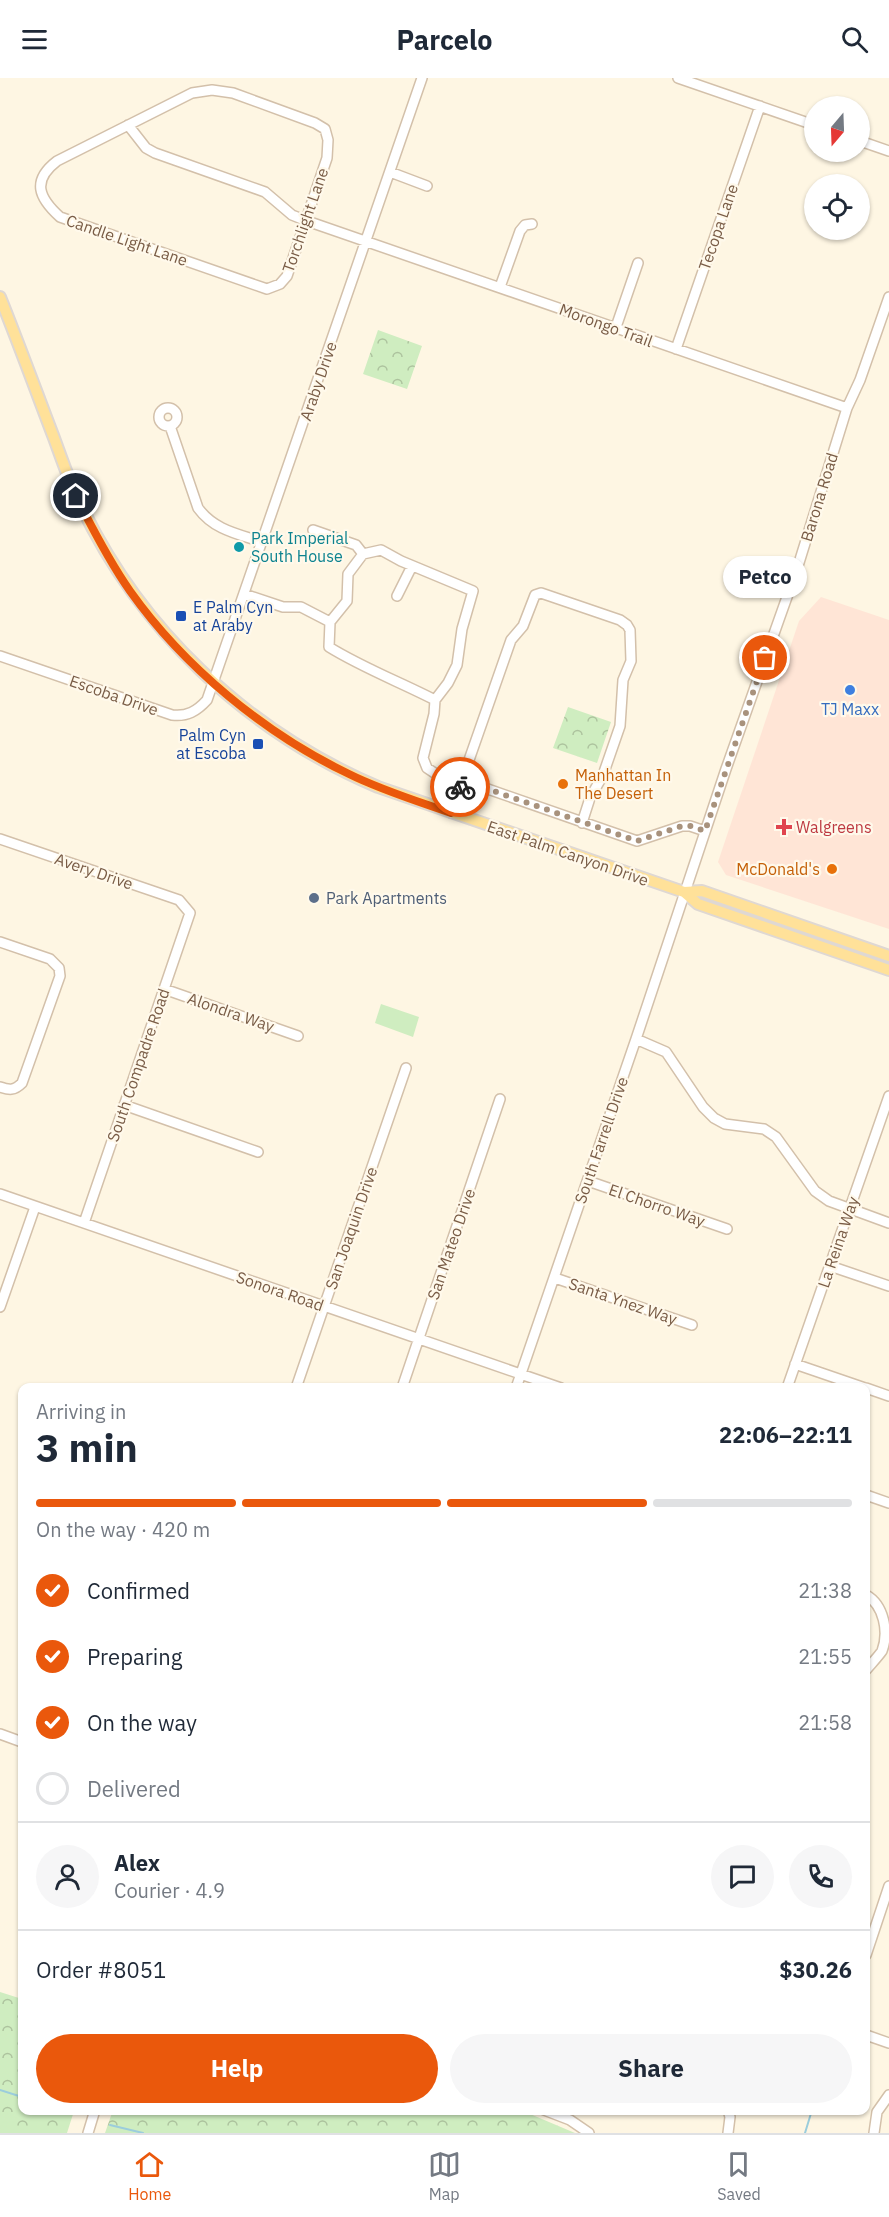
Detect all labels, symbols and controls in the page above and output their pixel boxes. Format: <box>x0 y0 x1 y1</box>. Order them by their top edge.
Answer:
text: Parcelo <box>397 22 492 57</box>
icon: menu <box>18 23 51 56</box>
icon: search <box>838 23 871 56</box>
north arrow <box>804 96 870 162</box>
map controls <box>804 96 870 240</box>
street label: Torchlight Lane <box>278 165 332 275</box>
button: locate <box>804 174 870 240</box>
street label: Tecopa Lane <box>694 181 742 273</box>
street label: Candle Light Lane <box>64 210 191 270</box>
street label: Morongo Trail <box>557 299 655 351</box>
street label: Araby Drive <box>295 338 341 423</box>
street label: Barona Road <box>796 450 842 544</box>
pin <box>50 470 101 521</box>
icon: home <box>59 479 92 512</box>
place label: Park Imperial South House <box>251 528 348 566</box>
marker: Park Imperial South House <box>232 540 246 554</box>
callout: Petco <box>723 556 807 598</box>
text: Petco <box>738 563 792 590</box>
place label: E Palm Cyn at Araby <box>193 597 273 635</box>
marker: E Palm Cyn at Araby <box>174 609 188 623</box>
pin <box>739 632 790 683</box>
icon: bag <box>748 641 781 674</box>
street label: Escoba Drive <box>67 670 161 720</box>
marker: TJ Maxx <box>843 683 857 697</box>
place label: TJ Maxx <box>821 699 879 719</box>
place label: Palm Cyn at Escoba <box>176 725 246 763</box>
marker: Palm Cyn at Escoba <box>251 737 265 751</box>
courier <box>430 757 490 817</box>
place label: Manhattan In The Desert <box>575 765 671 803</box>
icon: bike <box>444 771 477 804</box>
marker: Manhattan In The Desert <box>556 777 570 791</box>
street label: East Palm Canyon Drive <box>485 816 652 890</box>
place label: Walgreens <box>796 817 872 837</box>
marker: Walgreens <box>777 820 791 834</box>
street label: Avery Drive <box>52 848 136 894</box>
place label: McDonald's <box>736 859 820 879</box>
marker: McDonald's <box>825 862 839 876</box>
place label: Park Apartments <box>326 888 447 908</box>
marker: Park Apartments <box>307 891 321 905</box>
street label: South Compadre Road <box>102 986 174 1144</box>
street label: Alondra Way <box>185 988 277 1036</box>
street label: South Farrell Drive <box>570 1074 632 1206</box>
street label: San Joaquin Drive <box>321 1164 381 1292</box>
street label: El Chorro Way <box>606 1179 708 1231</box>
street label: San Mateo Drive <box>423 1185 479 1302</box>
street label: La Reina Way <box>813 1194 863 1290</box>
street label: Sonora Road <box>234 1267 326 1315</box>
street label: Santa Ynez Way <box>566 1273 680 1329</box>
text: Arriving in <box>36 1398 126 1425</box>
text: 22:06–22:11 <box>719 1420 852 1449</box>
text: 3 min <box>36 1422 138 1473</box>
text: On the way · 420 m <box>36 1516 210 1543</box>
icon: check <box>36 1574 69 1607</box>
text: Confirmed <box>87 1576 190 1605</box>
text: 21:38 <box>798 1577 852 1604</box>
icon: check <box>36 1640 69 1673</box>
text: Preparing <box>87 1642 182 1671</box>
text: 21:55 <box>798 1643 852 1670</box>
icon: check <box>36 1706 69 1739</box>
text: On the way <box>87 1708 197 1737</box>
text: 21:58 <box>798 1709 852 1736</box>
text: Delivered <box>87 1774 181 1803</box>
button: person <box>36 1845 99 1908</box>
button: chat <box>711 1845 774 1908</box>
button: phone <box>789 1845 852 1908</box>
text: Alex <box>114 1848 160 1877</box>
text: Courier · 4.9 <box>114 1877 225 1904</box>
text: Order #8051 <box>36 1955 166 1984</box>
text: $30.26 <box>779 1955 852 1984</box>
button: Help <box>36 2034 438 2103</box>
button: Share <box>450 2034 852 2103</box>
tab: Home <box>128 2148 171 2204</box>
tab: Map <box>428 2148 461 2204</box>
tab: Saved <box>717 2148 761 2204</box>

